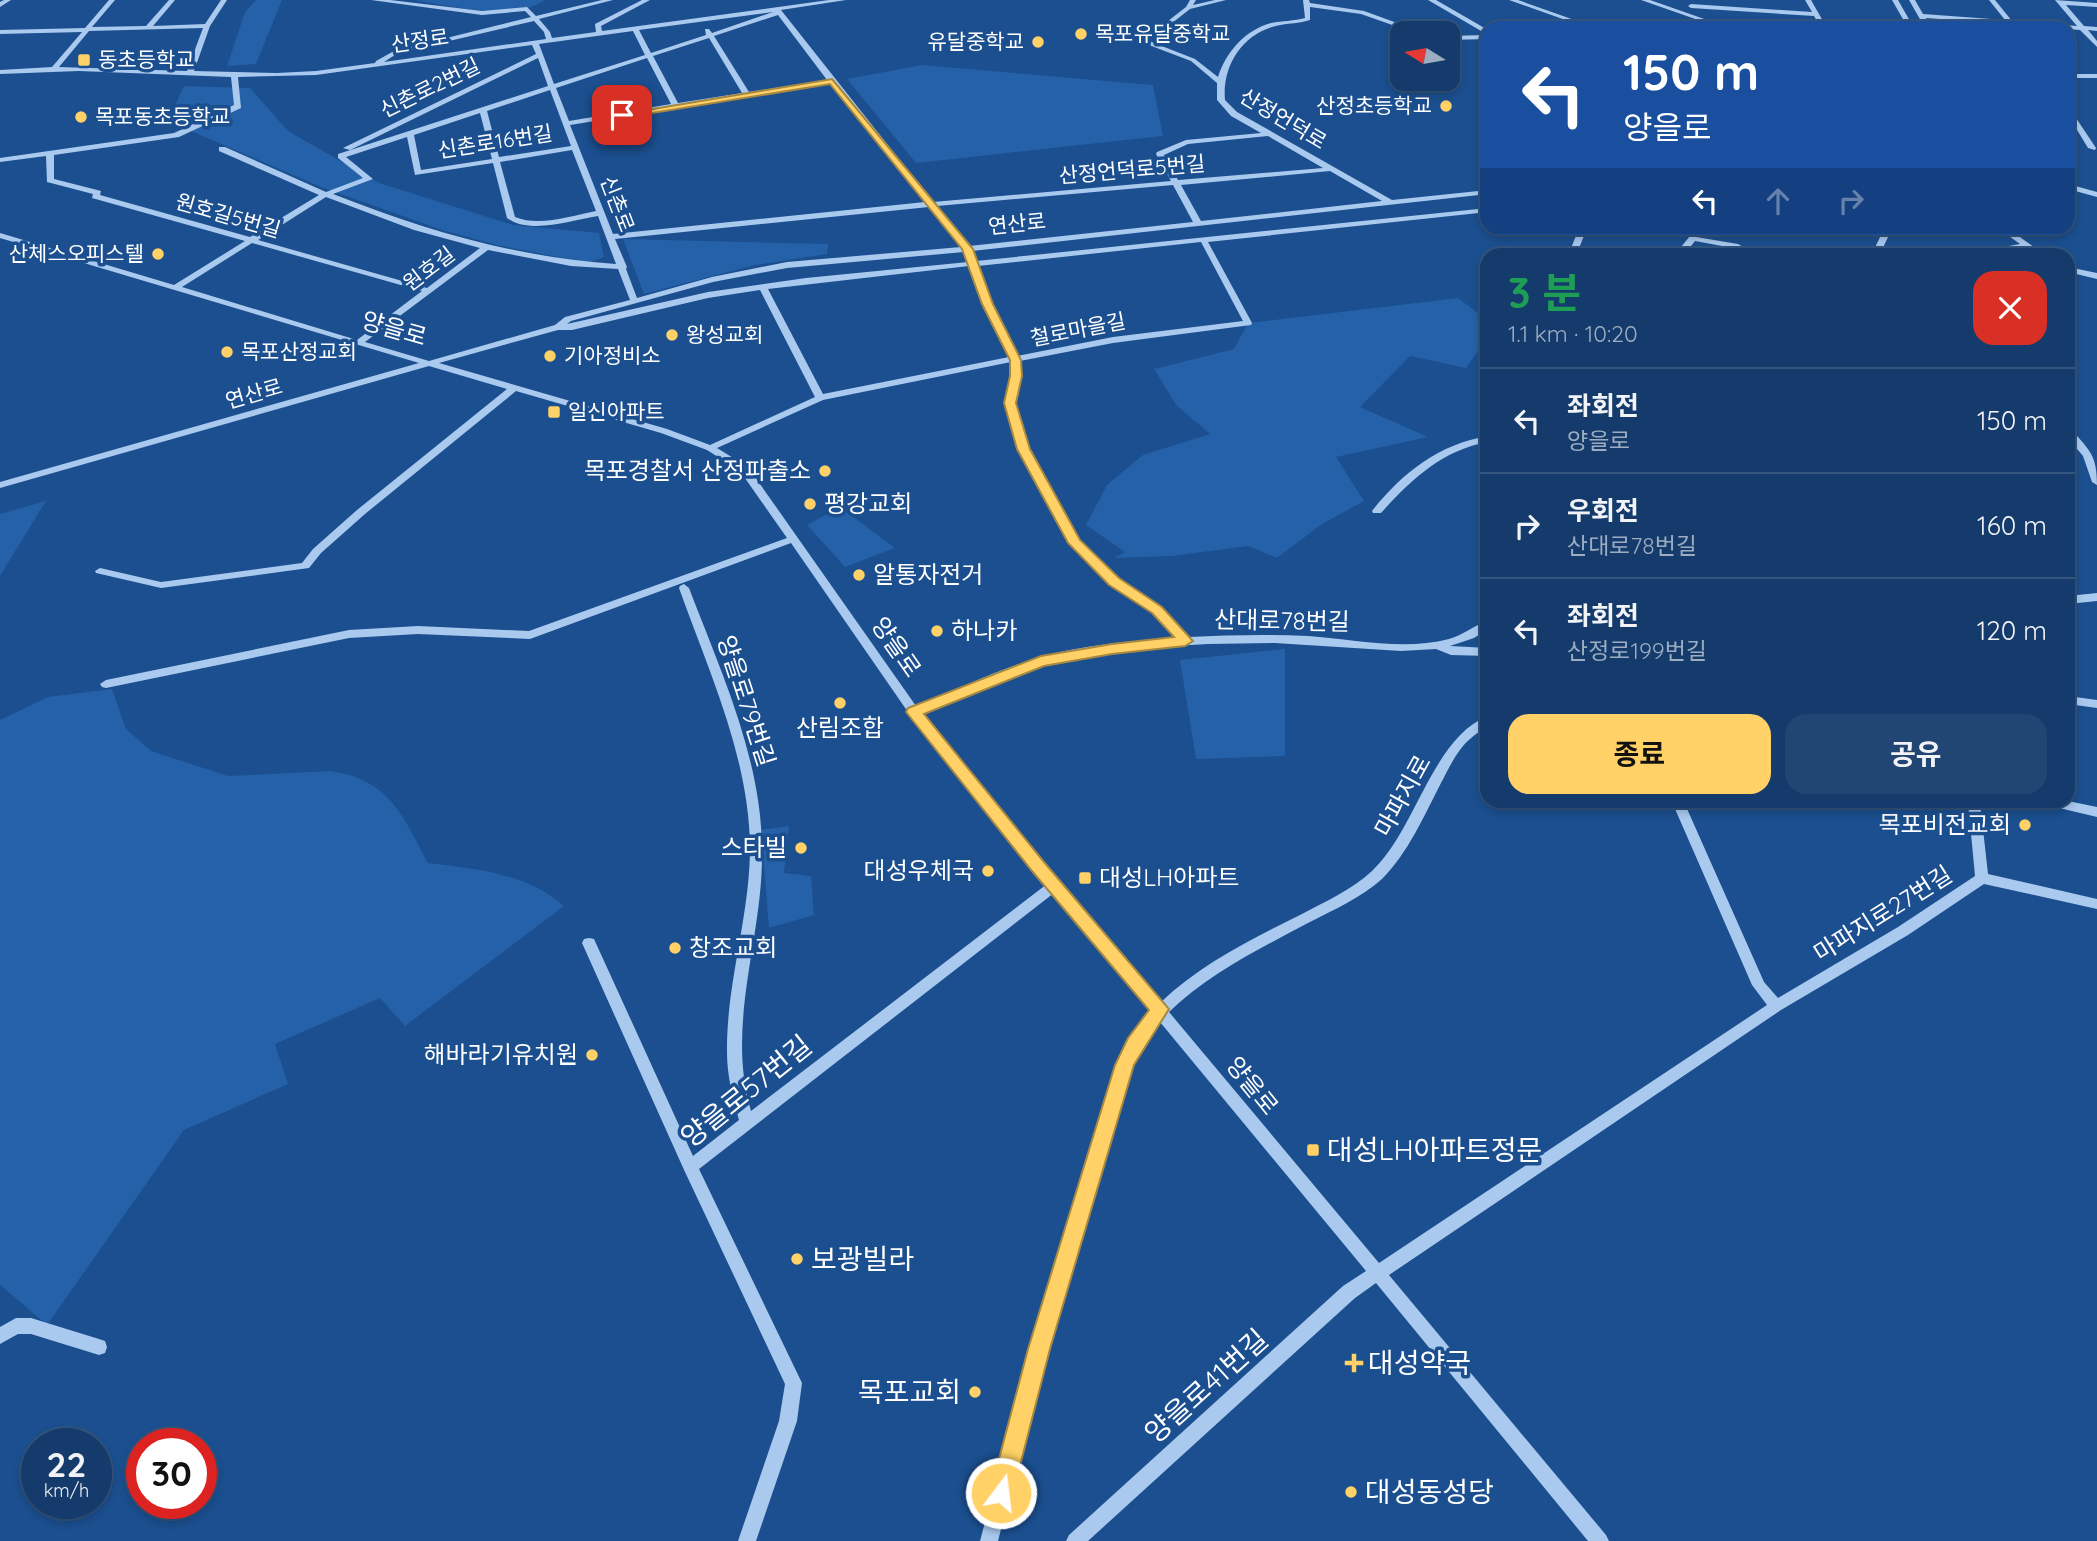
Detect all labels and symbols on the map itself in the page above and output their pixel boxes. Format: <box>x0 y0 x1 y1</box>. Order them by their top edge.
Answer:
place label: 목포유달중학교 <box>1095 20 1230 46</box>
north arrow <box>1390 21 1460 91</box>
street label: 산정로 <box>389 23 450 57</box>
marker: 목포유달중학교 <box>1073 26 1089 42</box>
place label: 유달중학교 <box>927 28 1024 54</box>
marker: 유달중학교 <box>1030 34 1046 50</box>
place label: 동초등학교 <box>98 46 195 72</box>
marker: 동초등학교 <box>76 52 92 68</box>
street label: 신촌로2번길 <box>375 52 484 123</box>
street label: 산정언덕로 <box>1235 82 1332 154</box>
pin <box>592 85 652 145</box>
place label: 산정초등학교 <box>1316 92 1432 118</box>
marker: 산정초등학교 <box>1438 98 1454 114</box>
place label: 목포동초등학교 <box>95 103 230 129</box>
marker: 목포동초등학교 <box>73 109 89 125</box>
street label: 신촌로16번길 <box>436 119 554 163</box>
street label: 산정언덕로5번길 <box>1058 150 1206 188</box>
street label: 신촌로 <box>595 172 640 235</box>
street label: 원호길5번길 <box>173 188 284 242</box>
street label: 연산로 <box>987 207 1047 239</box>
place label: 산체스오피스텔 <box>9 240 144 266</box>
street label: 원호길 <box>397 240 459 296</box>
marker: 산체스오피스텔 <box>150 246 166 262</box>
street label: 양을로 <box>358 304 430 352</box>
street label: 철로마을길 <box>1028 307 1128 351</box>
place label: 왕성교회 <box>686 321 763 347</box>
marker: 왕성교회 <box>664 327 680 343</box>
place label: 목포산정교회 <box>241 338 357 364</box>
place label: 기아정비소 <box>564 342 661 368</box>
marker: 목포산정교회 <box>219 344 235 360</box>
marker: 기아정비소 <box>542 348 558 364</box>
street label: 연산로 <box>222 373 285 414</box>
place label: 일신아파트 <box>568 398 665 424</box>
marker: 일신아파트 <box>546 404 562 420</box>
place label: 목포경찰서 산정파출소 <box>584 455 811 485</box>
marker: 목포경찰서 산정파출소 <box>817 463 833 479</box>
place label: 평강교회 <box>824 488 912 518</box>
marker: 평강교회 <box>802 496 818 512</box>
place label: 알통자전거 <box>873 559 983 589</box>
marker: 알통자전거 <box>851 567 867 583</box>
street label: 산대로78번길 <box>1214 604 1350 636</box>
street label: 양을로 <box>866 611 928 682</box>
place label: 하나카 <box>951 615 1017 645</box>
marker: 하나카 <box>929 623 945 639</box>
street label: 양을로79번길 <box>712 631 782 770</box>
marker: 산림조합 <box>832 695 848 711</box>
place label: 산림조합 <box>796 712 884 742</box>
street label: 마파지로 <box>1368 750 1437 841</box>
place label: 목포비전교회 <box>1879 809 2011 839</box>
marker: 목포비전교회 <box>2017 817 2033 833</box>
place label: 스타빌 <box>721 832 787 862</box>
marker: 스타빌 <box>793 840 809 856</box>
place label: 대성우체국 <box>864 855 974 885</box>
street label: 마파지로27번길 <box>1808 859 1957 968</box>
place label: 대성LH아파트 <box>1099 862 1239 892</box>
marker: 대성우체국 <box>980 863 996 879</box>
marker: 대성LH아파트 <box>1077 870 1093 886</box>
place label: 창조교회 <box>689 932 777 962</box>
marker: 창조교회 <box>667 940 683 956</box>
street label: 양을로57번길 <box>673 1027 818 1154</box>
place label: 해바라기유치원 <box>423 1039 578 1069</box>
marker: 해바라기유치원 <box>584 1047 600 1063</box>
street label: 양을로 <box>1220 1050 1285 1121</box>
place label: 대성LH아파트정문 <box>1327 1132 1542 1167</box>
marker: 대성LH아파트정문 <box>1305 1142 1321 1158</box>
place label: 보광빌라 <box>811 1241 914 1276</box>
marker: 보광빌라 <box>789 1251 805 1267</box>
street label: 양을로41번길 <box>1137 1321 1274 1450</box>
place label: 대성약국 <box>1368 1345 1471 1380</box>
marker: 대성약국 <box>1346 1355 1362 1371</box>
place label: 목포교회 <box>858 1374 961 1409</box>
marker: 목포교회 <box>967 1384 983 1400</box>
speed limit sign: 30 <box>126 1428 217 1519</box>
position arrow <box>964 1456 1038 1530</box>
place label: 대성동성당 <box>1365 1474 1494 1509</box>
marker: 대성동성당 <box>1343 1484 1359 1500</box>

